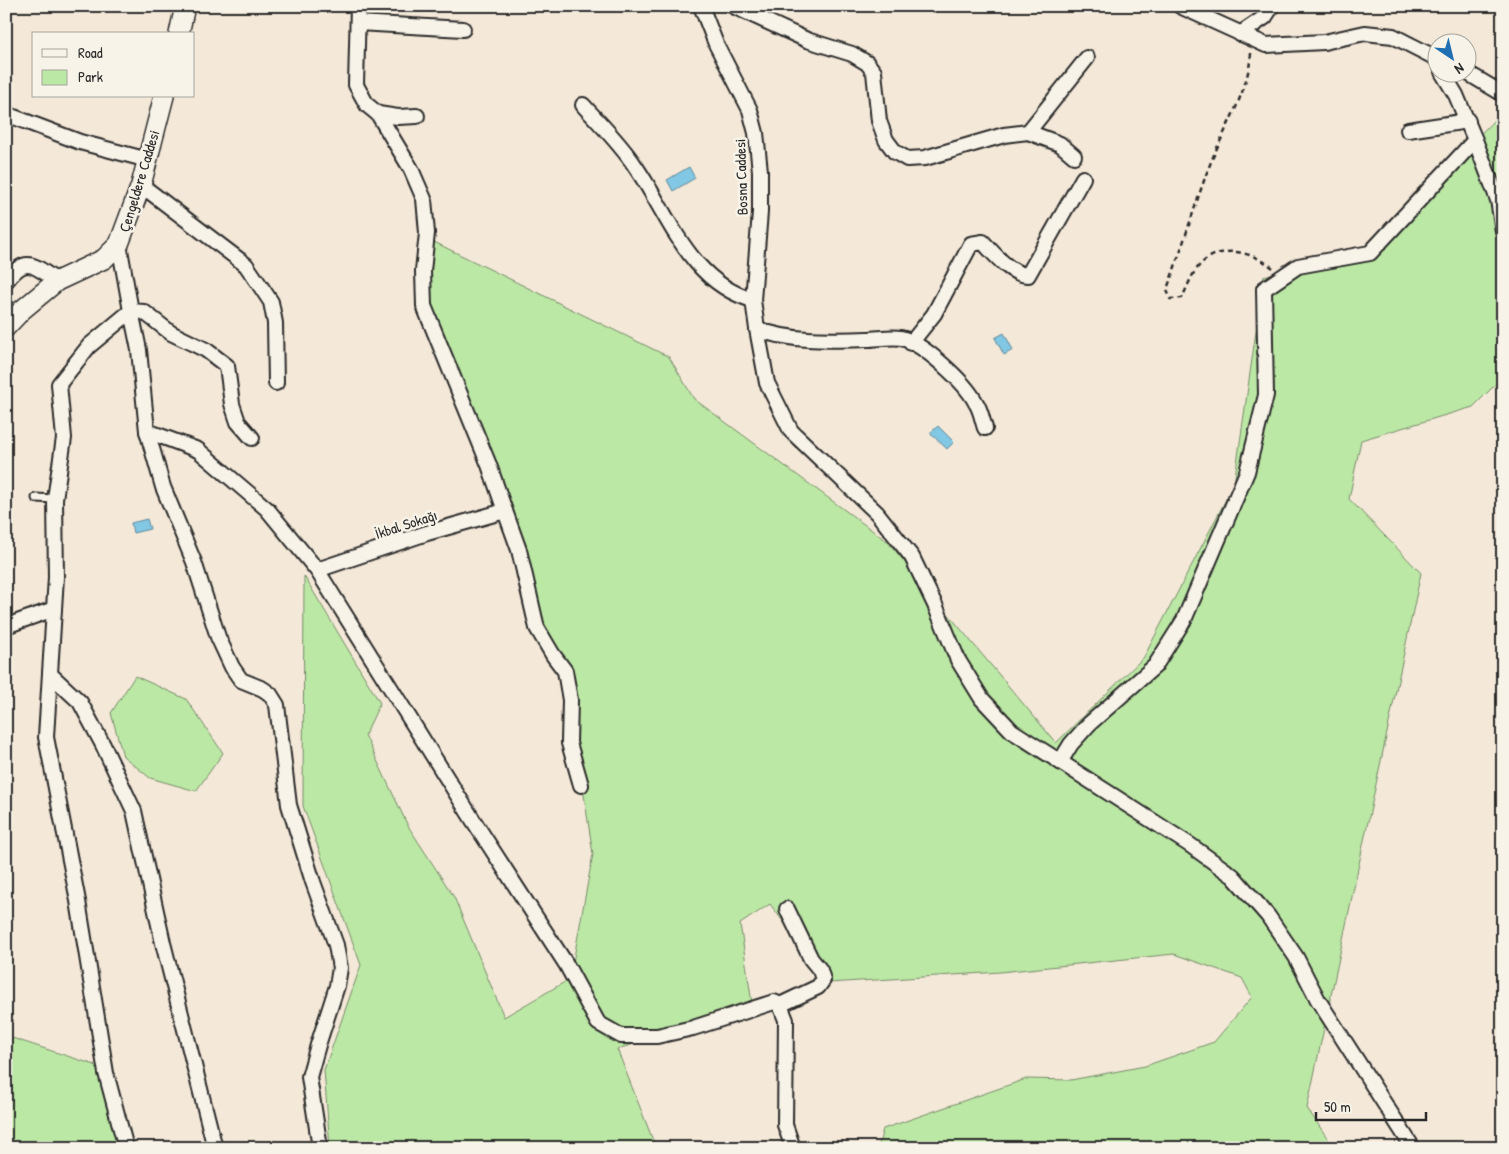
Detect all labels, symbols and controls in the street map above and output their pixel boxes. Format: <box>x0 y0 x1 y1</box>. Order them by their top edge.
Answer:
legend <box>32 32 195 98</box>
north arrow <box>1426 32 1476 82</box>
text: Road <box>78 42 103 63</box>
text: N <box>1451 59 1468 79</box>
text: Park <box>78 66 103 87</box>
street label: Çengeldere Caddesi <box>114 127 164 235</box>
street label: Bosna Caddesi <box>729 138 753 216</box>
street label: İkbal Sokağı <box>372 504 440 544</box>
scale bar <box>1316 1089 1426 1121</box>
text: 50 m <box>1324 1096 1351 1117</box>

